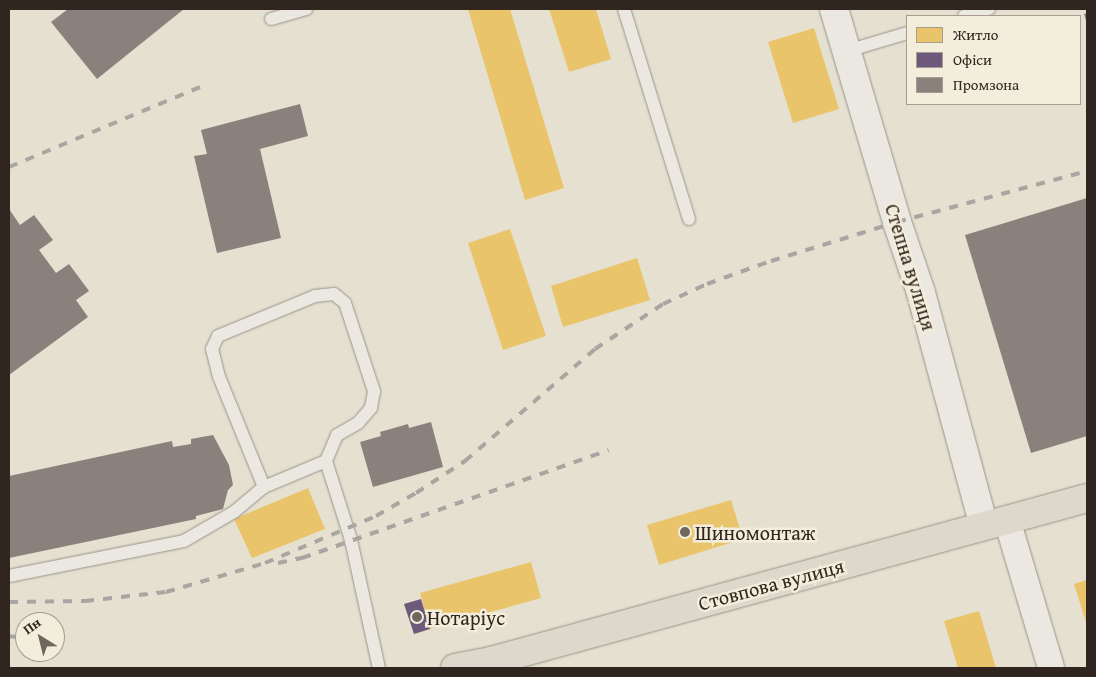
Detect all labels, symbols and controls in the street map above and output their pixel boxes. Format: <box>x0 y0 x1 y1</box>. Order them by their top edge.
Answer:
legend <box>906 15 1081 105</box>
text: Житло <box>953 24 998 45</box>
text: Офіси <box>953 49 992 70</box>
text: Промзона <box>953 74 1019 95</box>
street label: Степна вулиця <box>880 201 942 333</box>
place label: Шиномонтаж <box>695 520 815 544</box>
marker: Шиномонтаж <box>679 526 691 538</box>
street label: Стовпова вулиця <box>695 553 847 615</box>
place label: Нотаріус <box>427 605 505 629</box>
marker: Нотаріус <box>411 611 423 623</box>
north arrow <box>15 612 65 662</box>
text: Пн <box>19 612 45 639</box>

